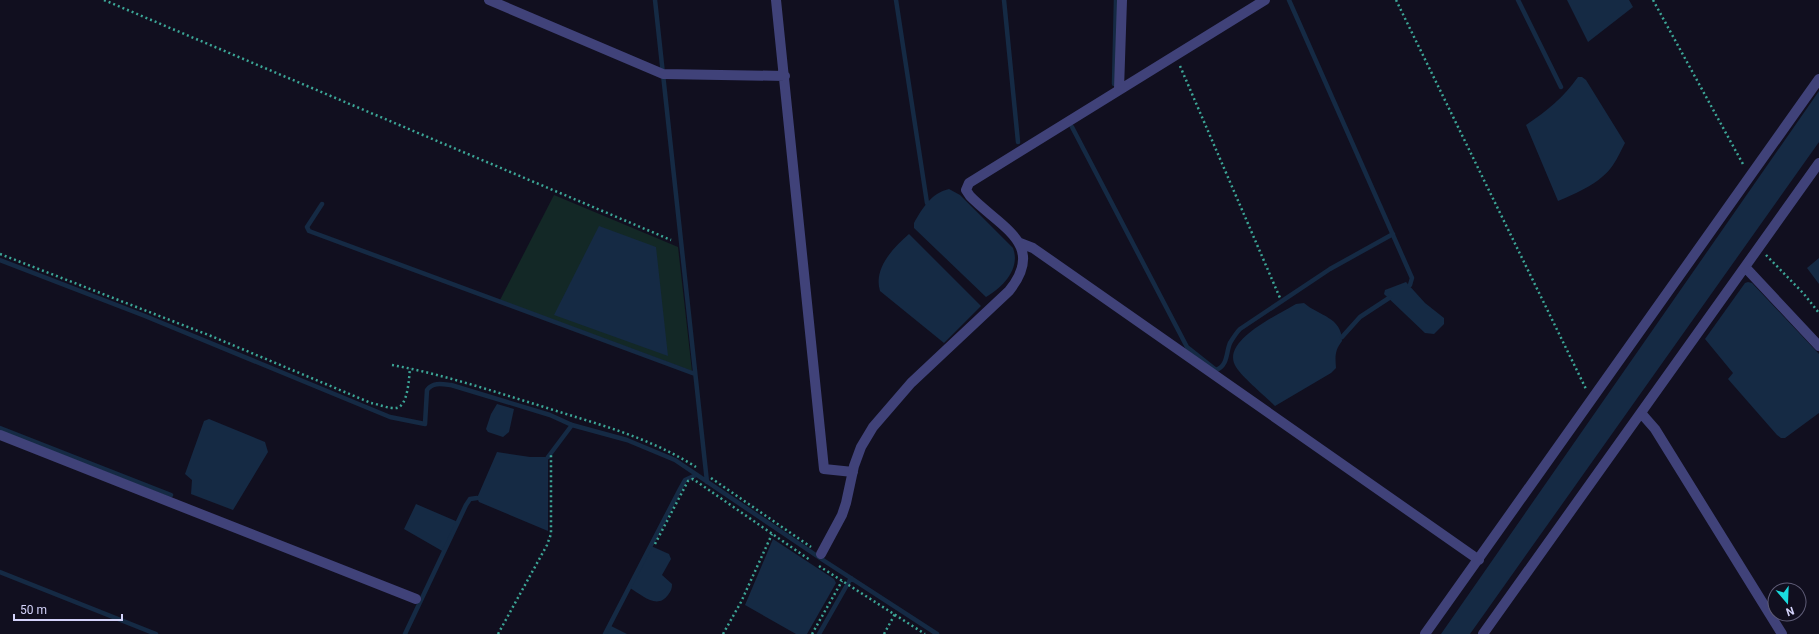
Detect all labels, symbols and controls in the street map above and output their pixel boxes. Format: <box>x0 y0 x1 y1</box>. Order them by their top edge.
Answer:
north arrow <box>1767 582 1807 622</box>
scale bar <box>14 596 122 622</box>
text: 50 m <box>20 603 47 617</box>
text: N <box>1784 604 1796 618</box>

